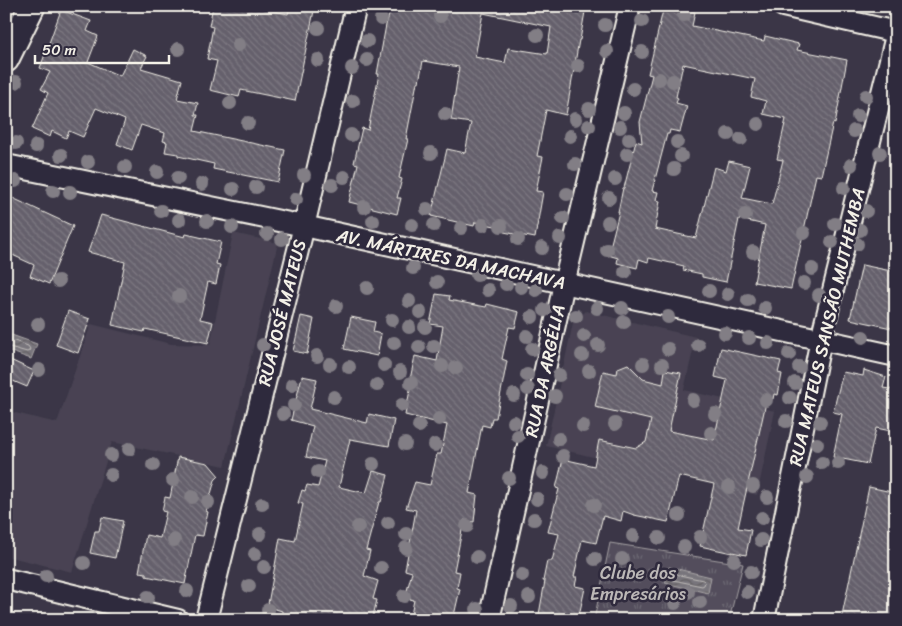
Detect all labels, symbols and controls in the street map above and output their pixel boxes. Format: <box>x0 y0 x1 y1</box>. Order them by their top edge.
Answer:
scale bar <box>35 32 169 64</box>
text: 50 m <box>42 37 77 63</box>
street label: RUA MATEUS SANSÃO MUTHEMBA <box>779 185 875 469</box>
street label: AV. MÁRTIRES DA MACHAVA <box>333 219 568 299</box>
street label: RUA JOSÉ MATEUS <box>248 236 316 390</box>
street label: RUA DA ARGÉLIA <box>515 302 575 440</box>
park label: Clube dos Empresários <box>590 557 687 610</box>

